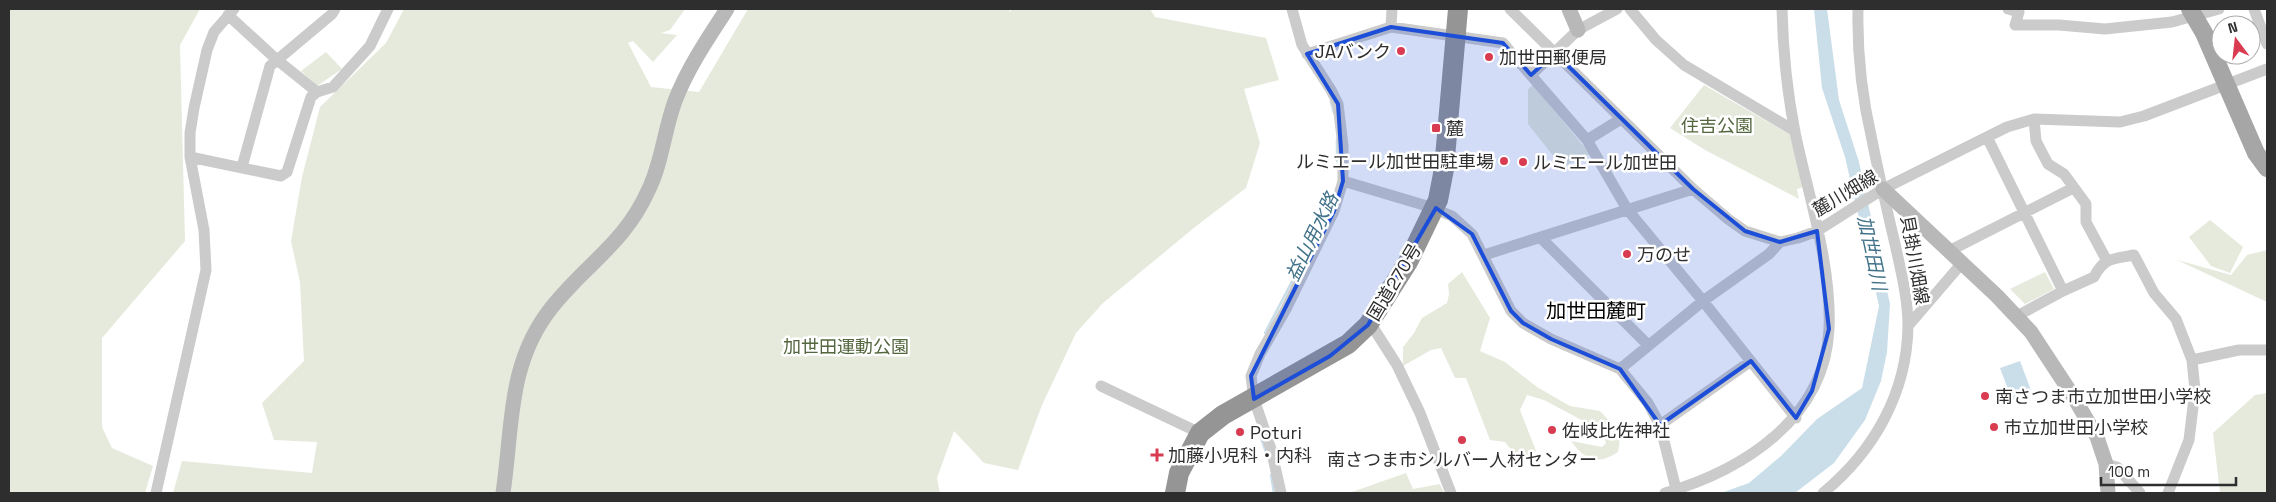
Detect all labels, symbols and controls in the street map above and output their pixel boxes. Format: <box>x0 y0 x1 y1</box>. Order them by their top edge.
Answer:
north arrow <box>2211 15 2261 65</box>
text: N <box>2226 18 2240 37</box>
place label: JAバンク <box>1315 40 1391 63</box>
marker: JAバンク <box>1395 45 1407 57</box>
place label: 加世田郵便局 <box>1499 46 1607 69</box>
marker: 加世田郵便局 <box>1483 51 1495 63</box>
park label: 住吉公園 <box>1681 114 1753 137</box>
place label: 麓 <box>1446 117 1464 140</box>
marker: 麓 <box>1430 122 1442 134</box>
place label: ルミエール加世田駐車場 <box>1296 150 1494 173</box>
place label: ルミエール加世田 <box>1533 151 1677 174</box>
marker: ルミエール加世田駐車場 <box>1498 155 1510 167</box>
marker: ルミエール加世田 <box>1517 156 1529 168</box>
street label: 麓川畑線 <box>1808 165 1882 221</box>
water label: 益山用水路 <box>1280 187 1345 285</box>
water label: 加世田川 <box>1852 213 1893 295</box>
street label: 貝掛川畑線 <box>1896 214 1934 306</box>
street label: 国道270号 <box>1362 239 1426 325</box>
place label: 万のせ <box>1637 243 1691 266</box>
marker: 万のせ <box>1621 248 1633 260</box>
district label: 加世田麓町 <box>1546 298 1646 324</box>
park label: 加世田運動公園 <box>783 335 909 358</box>
place label: 南さつま市立加世田小学校 <box>1995 385 2211 408</box>
marker: 南さつま市立加世田小学校 <box>1979 390 1991 402</box>
place label: 市立加世田小学校 <box>2004 416 2148 439</box>
place label: 佐岐比佐神社 <box>1562 419 1670 442</box>
place label: Poturi <box>1250 421 1302 444</box>
marker: 市立加世田小学校 <box>1988 421 2000 433</box>
marker: 佐岐比佐神社 <box>1546 424 1558 436</box>
marker: Poturi <box>1234 426 1246 438</box>
marker: 南さつま市シルバー人材センター <box>1456 434 1468 446</box>
place label: 加藤小児科・内科 <box>1168 444 1312 467</box>
marker: 加藤小児科・内科 <box>1150 448 1164 462</box>
place label: 南さつま市シルバー人材センター <box>1327 448 1597 471</box>
scale bar <box>2101 454 2236 486</box>
text: 100 m <box>2108 462 2150 481</box>

